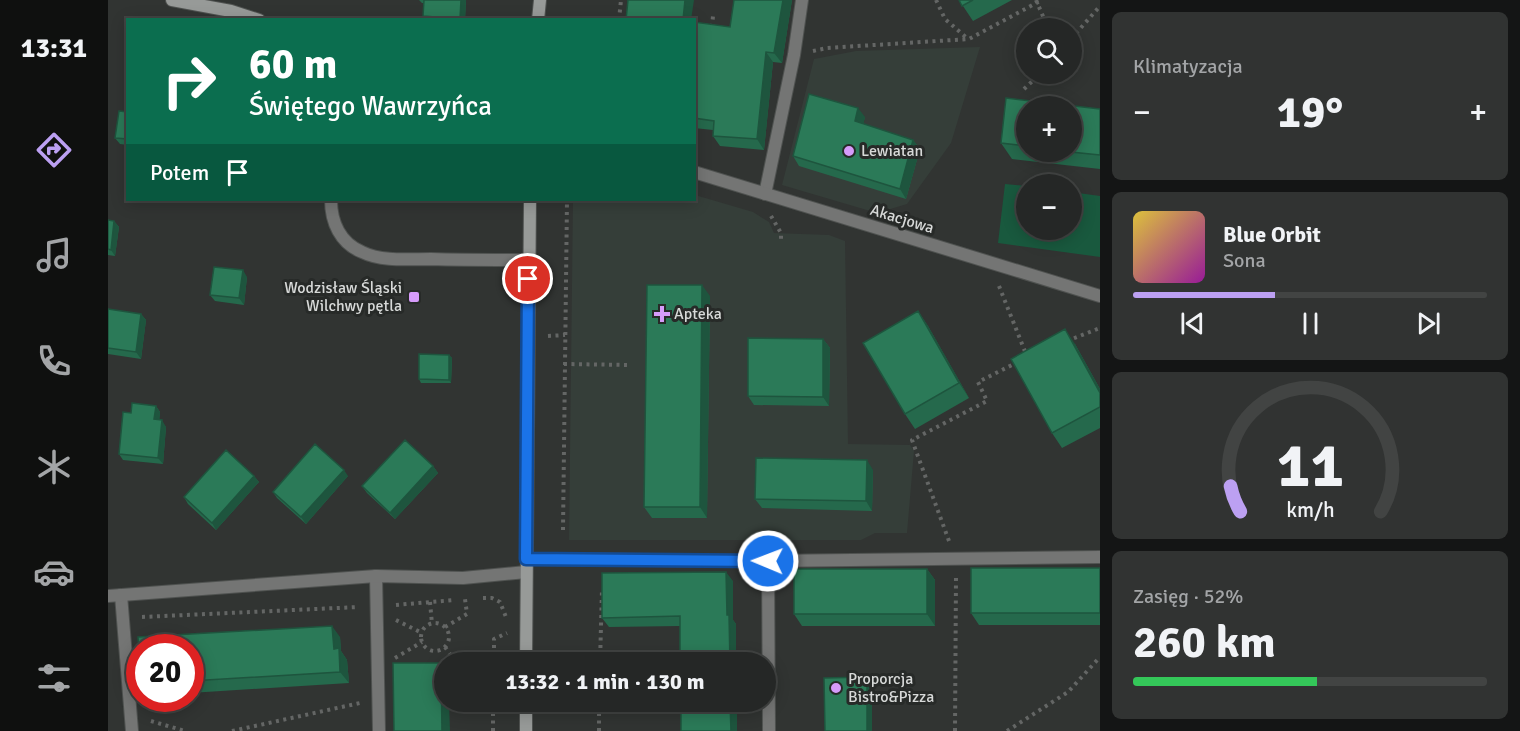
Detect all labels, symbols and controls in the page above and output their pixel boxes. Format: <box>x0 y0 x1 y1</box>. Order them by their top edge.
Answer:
map controls <box>1016 18 1082 240</box>
button: search <box>1016 18 1082 84</box>
text: 13:31 <box>21 32 87 65</box>
text: 60 m <box>249 39 338 90</box>
icon: right <box>150 42 228 120</box>
text: Klimatyzacja <box>1133 54 1243 79</box>
text: 19° <box>1277 85 1343 140</box>
text: Świętego Wawrzyńca <box>249 90 492 123</box>
text: − <box>1133 92 1151 133</box>
text: + <box>1469 92 1487 133</box>
button: + <box>1016 96 1082 162</box>
icon: directions <box>33 129 75 171</box>
place label: Lewiatan <box>861 141 923 161</box>
marker: Lewiatan <box>842 144 856 158</box>
icon: arrive <box>221 156 254 189</box>
text: Potem <box>150 159 209 186</box>
button: − <box>1016 174 1082 240</box>
street label: Akacjowa <box>868 200 936 238</box>
text: Blue Orbit <box>1223 221 1321 248</box>
icon: music <box>33 234 75 276</box>
text: Sona <box>1223 248 1266 273</box>
pin <box>502 253 553 304</box>
icon: arrive <box>511 262 544 295</box>
place label: Wodzisław Śląski Wilchwy pętla <box>284 278 402 316</box>
marker: Wodzisław Śląski Wilchwy pętla <box>407 290 421 304</box>
place label: Apteka <box>674 304 722 324</box>
marker: Apteka <box>655 307 669 321</box>
icon: previous <box>1176 307 1209 340</box>
icon: pause <box>1294 307 1327 340</box>
icon: next <box>1412 307 1445 340</box>
icon: phone <box>33 340 75 382</box>
text: 11 <box>1276 428 1344 505</box>
icon: climate <box>33 446 75 488</box>
text: km/h <box>1286 498 1334 524</box>
position arrow <box>736 529 800 593</box>
icon: car <box>33 551 75 593</box>
text: Zasięg · 52% <box>1133 584 1243 609</box>
text: 260 km <box>1133 615 1276 670</box>
speed limit sign: 20 <box>126 634 204 712</box>
icon: filters <box>33 657 75 699</box>
text: 13:32 · 1 min · 130 m <box>505 668 705 695</box>
place label: Proporcja Bistro&Pizza <box>848 669 934 707</box>
marker: Proporcja Bistro&Pizza <box>829 681 843 695</box>

